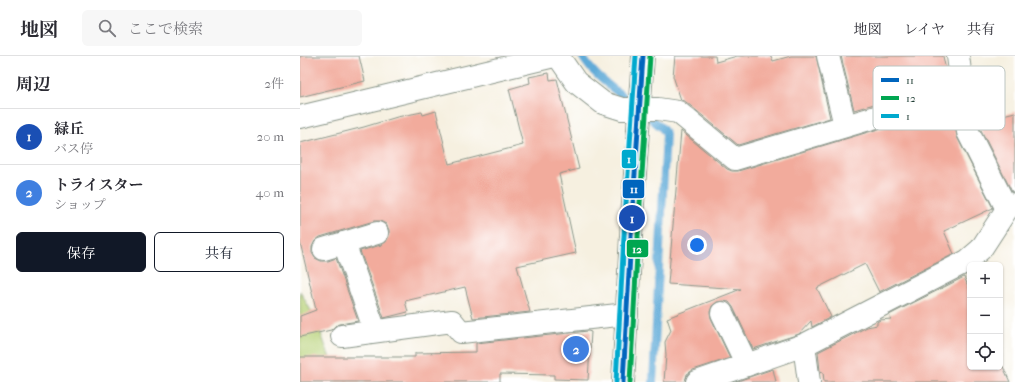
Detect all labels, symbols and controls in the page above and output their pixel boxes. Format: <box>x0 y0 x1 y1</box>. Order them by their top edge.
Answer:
search box <box>82 10 362 46</box>
icon: search <box>96 17 118 39</box>
text: 地図 <box>20 19 58 41</box>
text: ここで検索 <box>128 20 203 38</box>
text: 地図 <box>854 21 882 38</box>
text: レイヤ <box>904 21 945 38</box>
text: 共有 <box>967 21 995 38</box>
legend <box>873 66 1005 130</box>
text: 周辺 <box>16 74 50 94</box>
text: 11 <box>906 74 914 87</box>
text: 2件 <box>264 76 284 91</box>
text: 12 <box>906 92 916 105</box>
text: 1 <box>906 110 910 123</box>
text: 緑丘 <box>54 120 84 138</box>
text: 1 <box>27 129 31 144</box>
text: 20 m <box>257 129 284 144</box>
text: バス停 <box>54 141 93 156</box>
line badge: 1 <box>621 149 637 169</box>
text: 1 <box>627 153 631 166</box>
text: トライスター <box>54 176 143 194</box>
line badge: 11 <box>622 179 645 199</box>
text: 11 <box>630 183 638 196</box>
text: 2 <box>26 185 32 200</box>
text: 40 m <box>256 185 284 200</box>
text: ショップ <box>54 197 106 212</box>
pin: 1 <box>619 203 645 233</box>
button: 保存 <box>16 232 146 272</box>
button: 共有 <box>154 232 284 272</box>
your location <box>687 235 707 255</box>
line badge: 12 <box>626 239 649 258</box>
text: 12 <box>632 243 642 256</box>
map controls <box>967 262 1003 370</box>
button: + <box>967 262 1003 298</box>
button: − <box>967 298 1003 334</box>
pin: 2 <box>563 334 589 364</box>
button: locate <box>967 334 1003 370</box>

